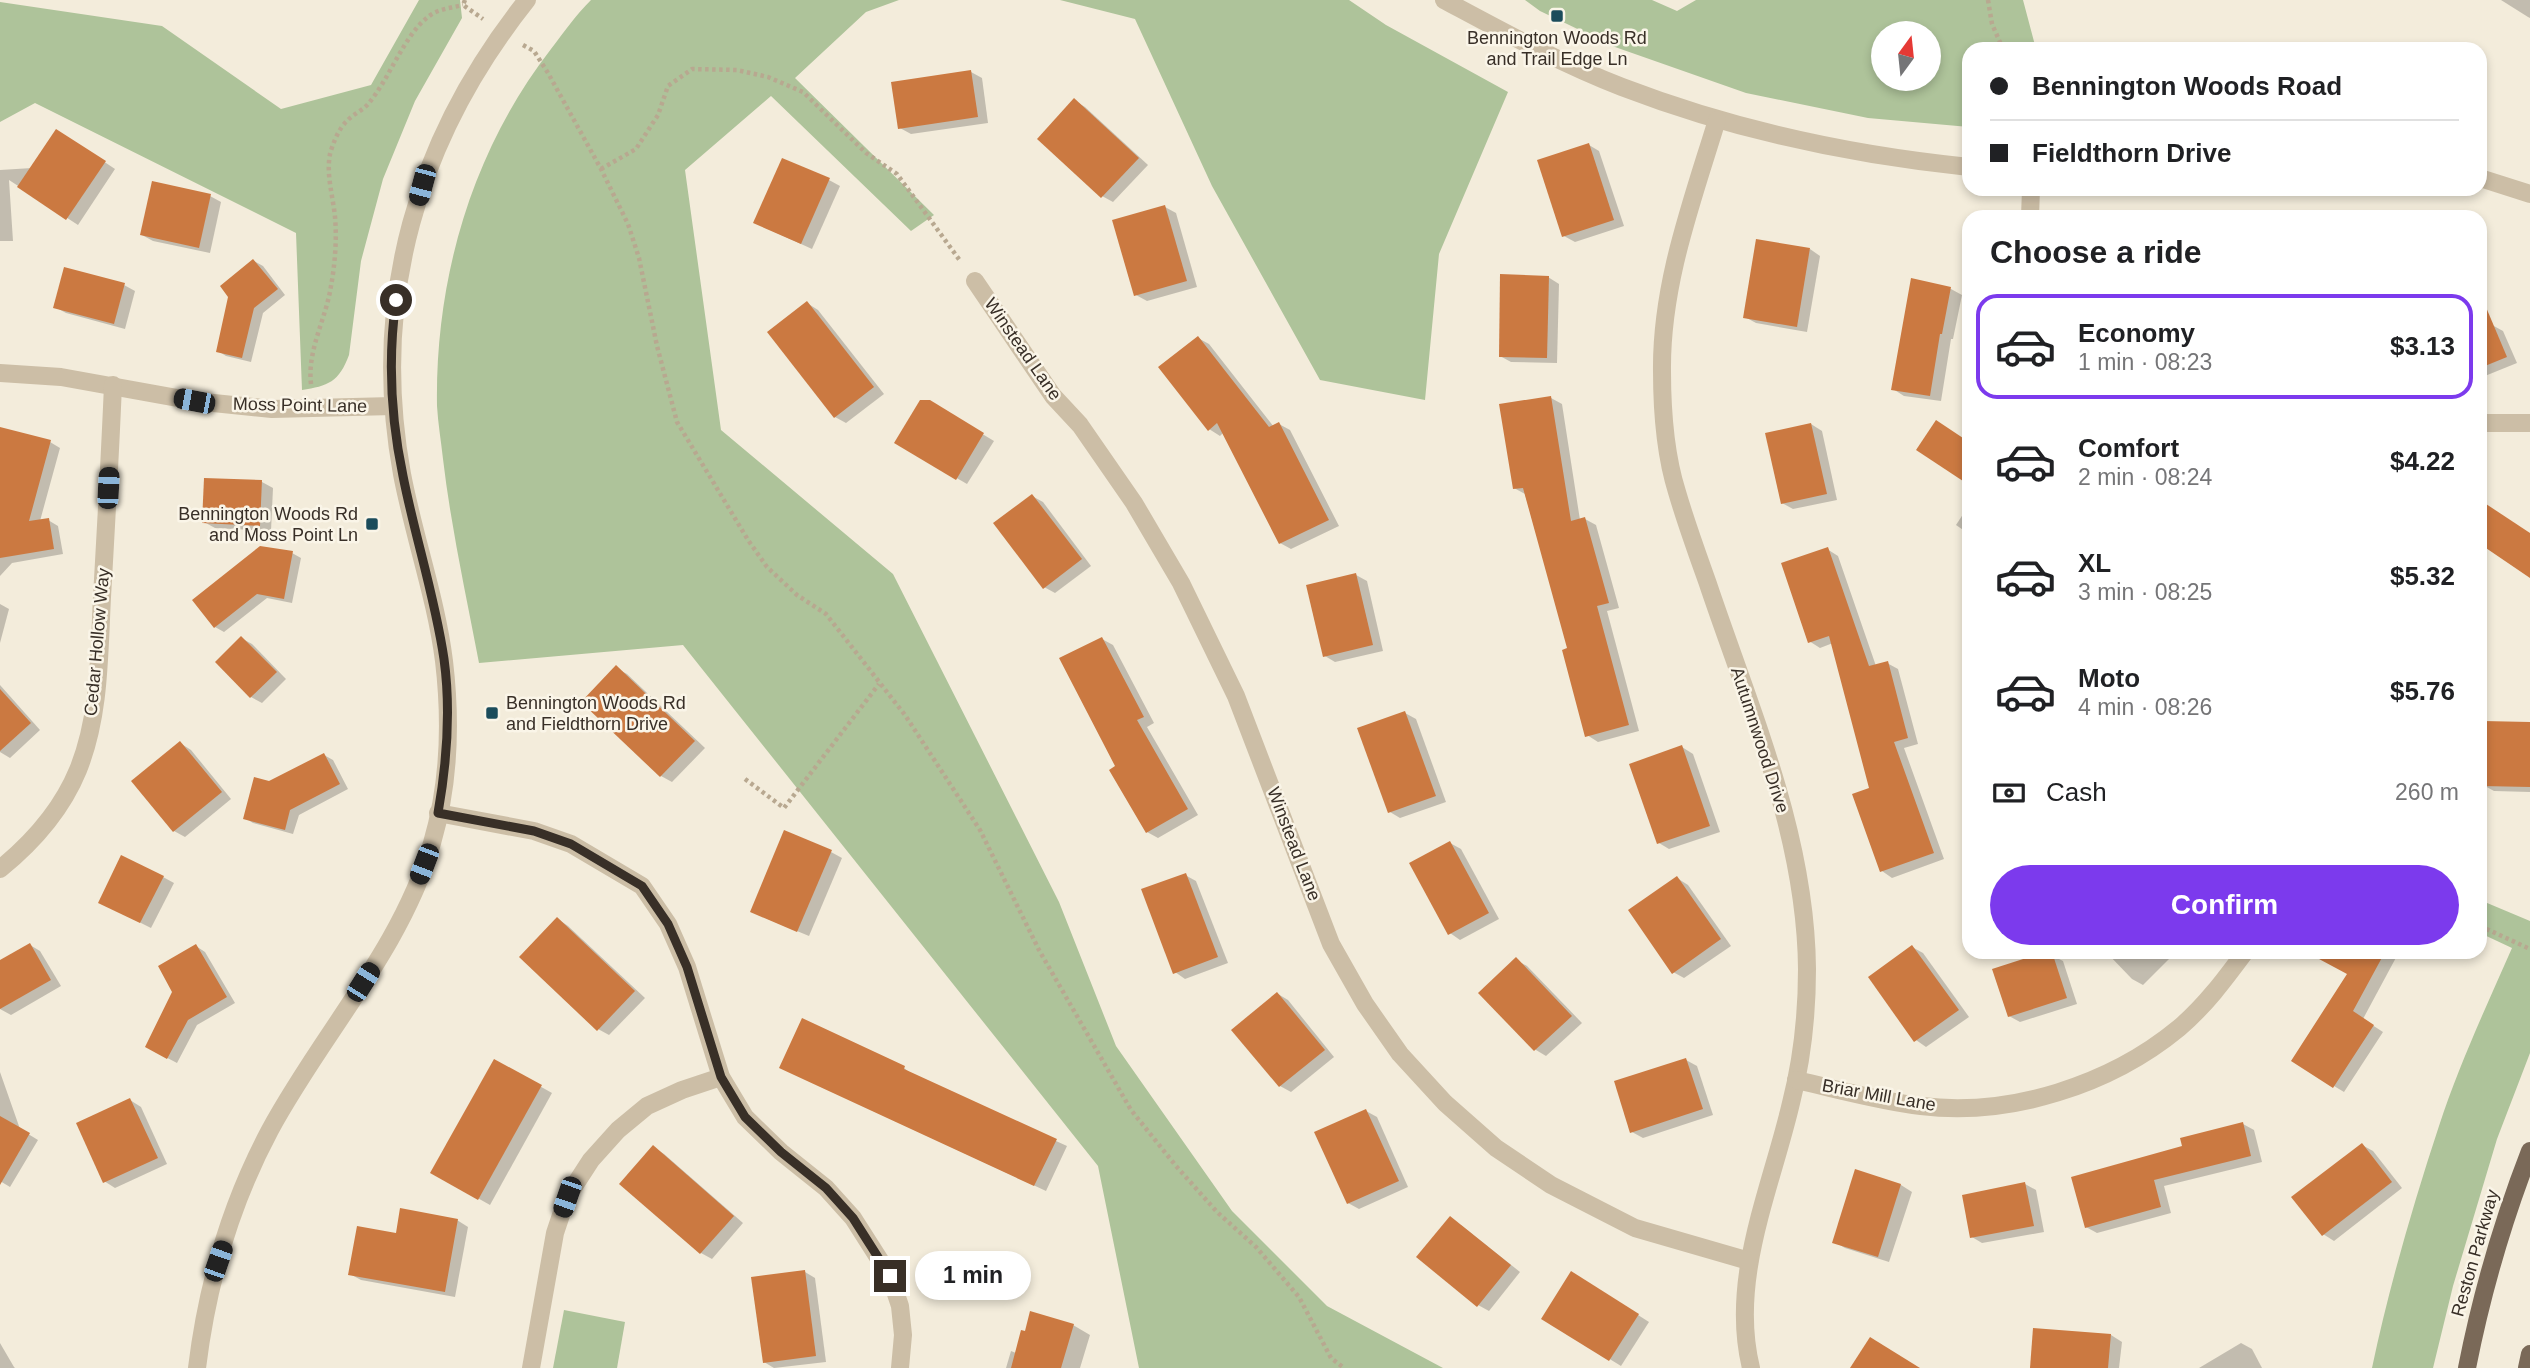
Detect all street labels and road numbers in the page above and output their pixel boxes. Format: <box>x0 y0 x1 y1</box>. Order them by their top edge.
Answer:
street label: Winstead Lane <box>980 294 1066 404</box>
street label: Moss Point Lane <box>233 394 367 416</box>
street label: Cedar Hollow Way <box>81 567 113 717</box>
street label: Autumnwood Drive <box>1727 665 1793 815</box>
street label: Winstead Lane <box>1263 784 1325 904</box>
street label: Briar Mill Lane <box>1821 1075 1937 1115</box>
street label: Reston Parkway <box>2447 1187 2503 1319</box>

